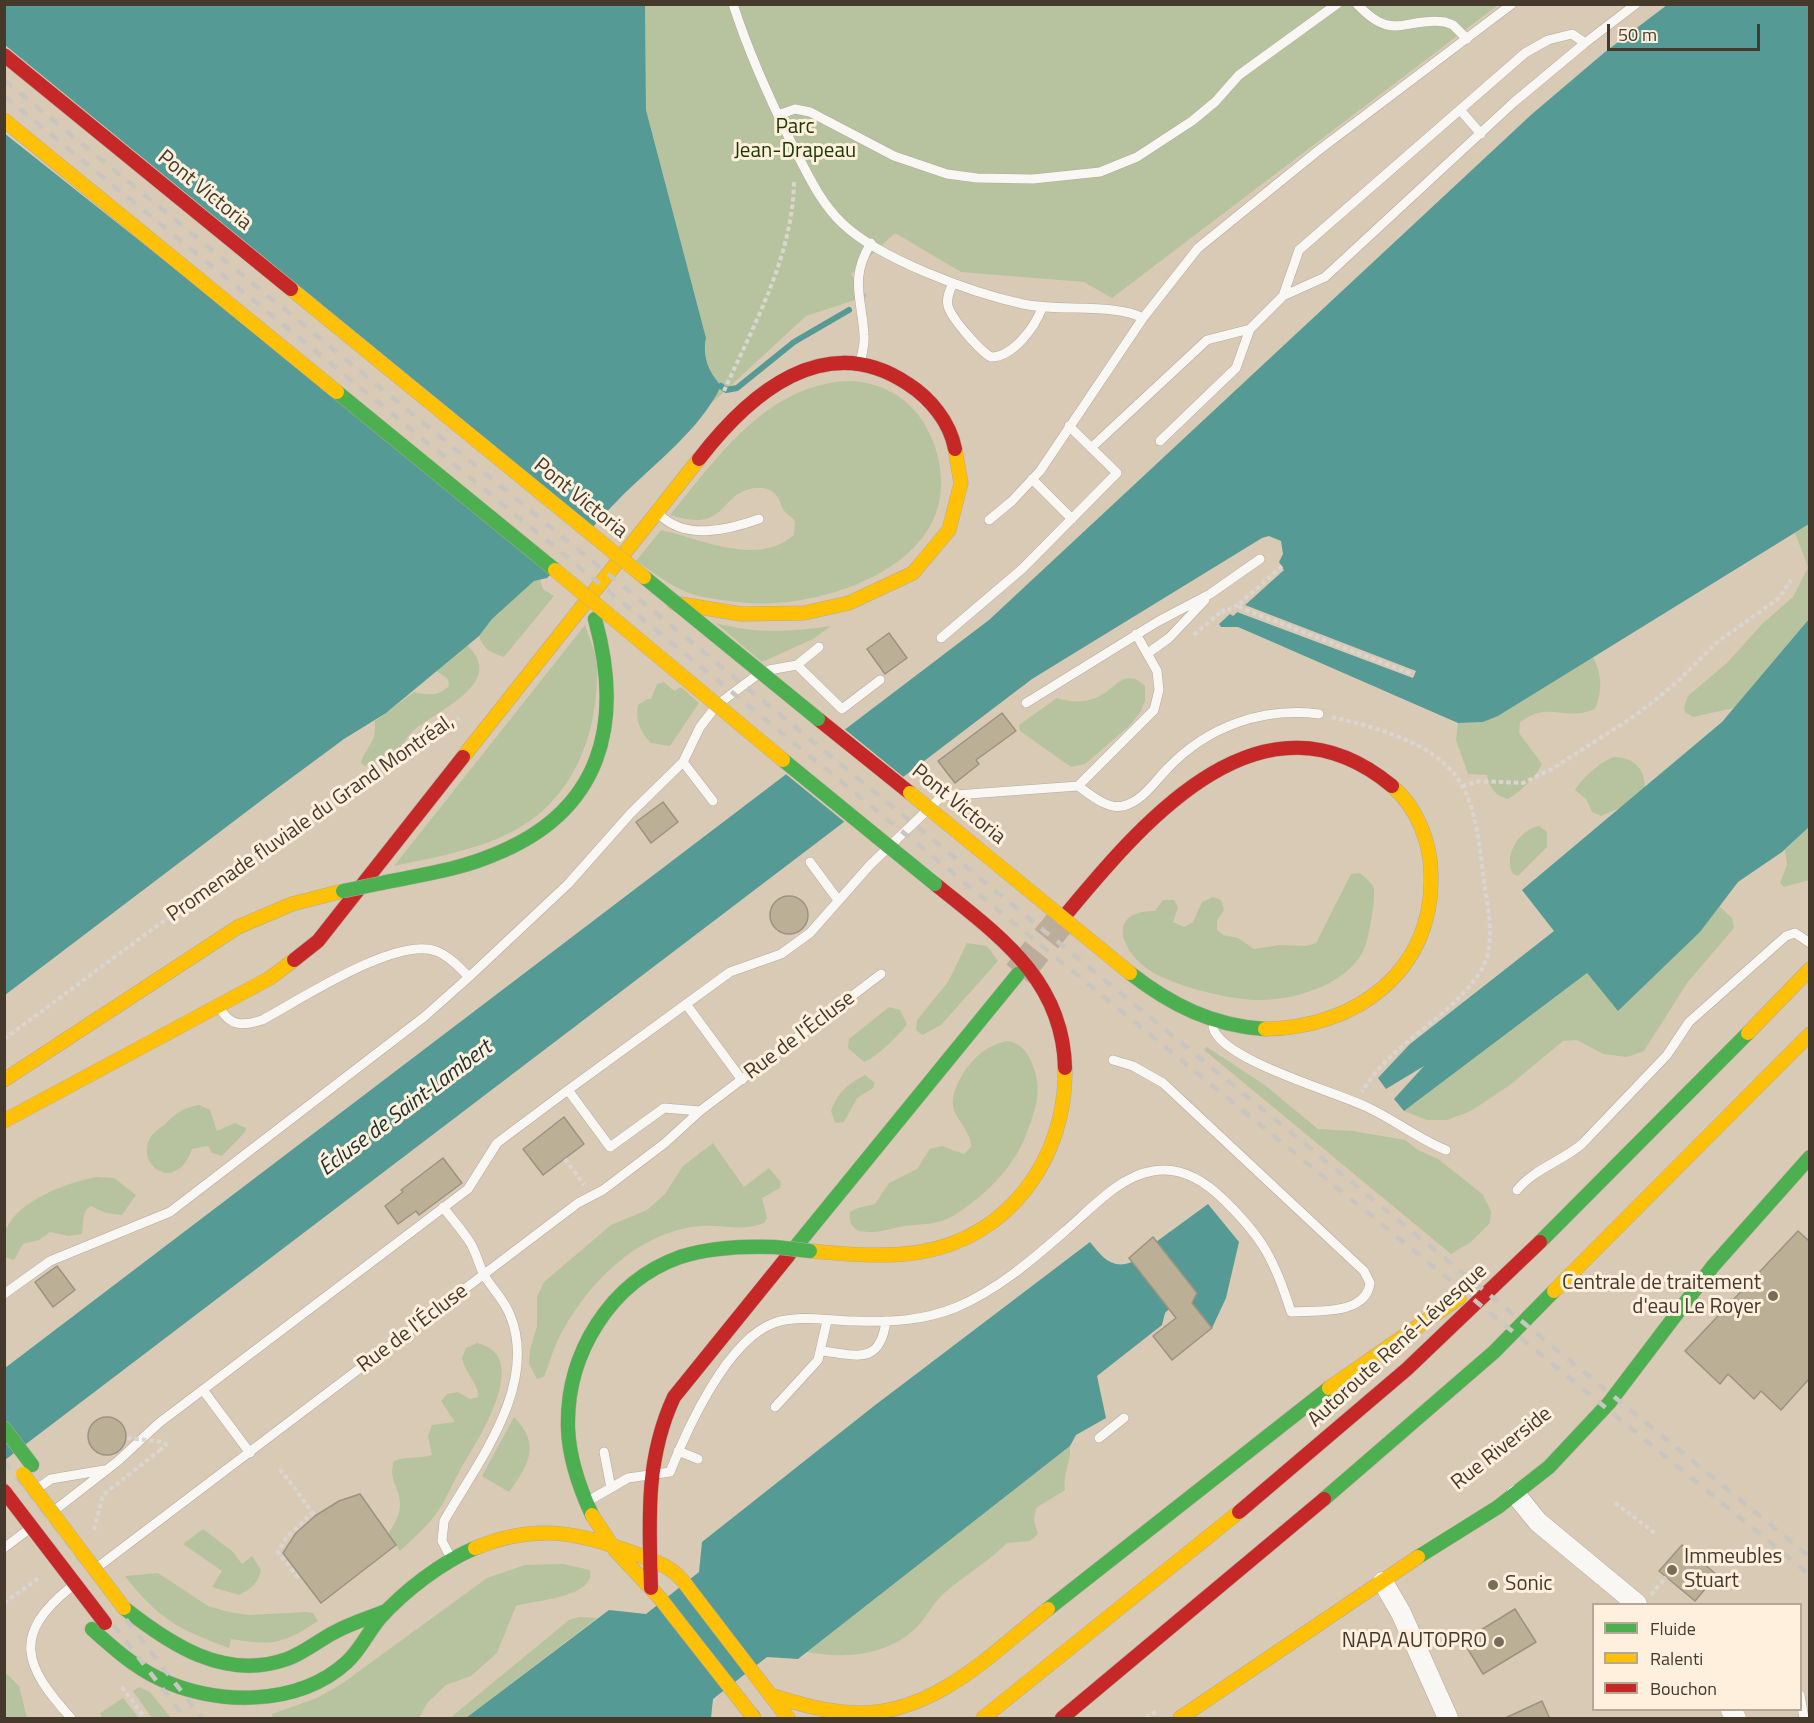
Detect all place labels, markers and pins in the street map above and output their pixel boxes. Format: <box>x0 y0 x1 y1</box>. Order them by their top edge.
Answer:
place label: Centrale de traitement d'eau Le Royer <box>1562 1271 1761 1321</box>
marker: Centrale de traitement d'eau Le Royer <box>1766 1289 1780 1303</box>
place label: Immeubles Stuart <box>1684 1545 1782 1595</box>
marker: Immeubles Stuart <box>1665 1563 1679 1577</box>
place label: Sonic <box>1505 1572 1553 1598</box>
marker: Sonic <box>1486 1578 1500 1592</box>
place label: NAPA AUTOPRO <box>1342 1629 1487 1655</box>
marker: NAPA AUTOPRO <box>1492 1635 1506 1649</box>

